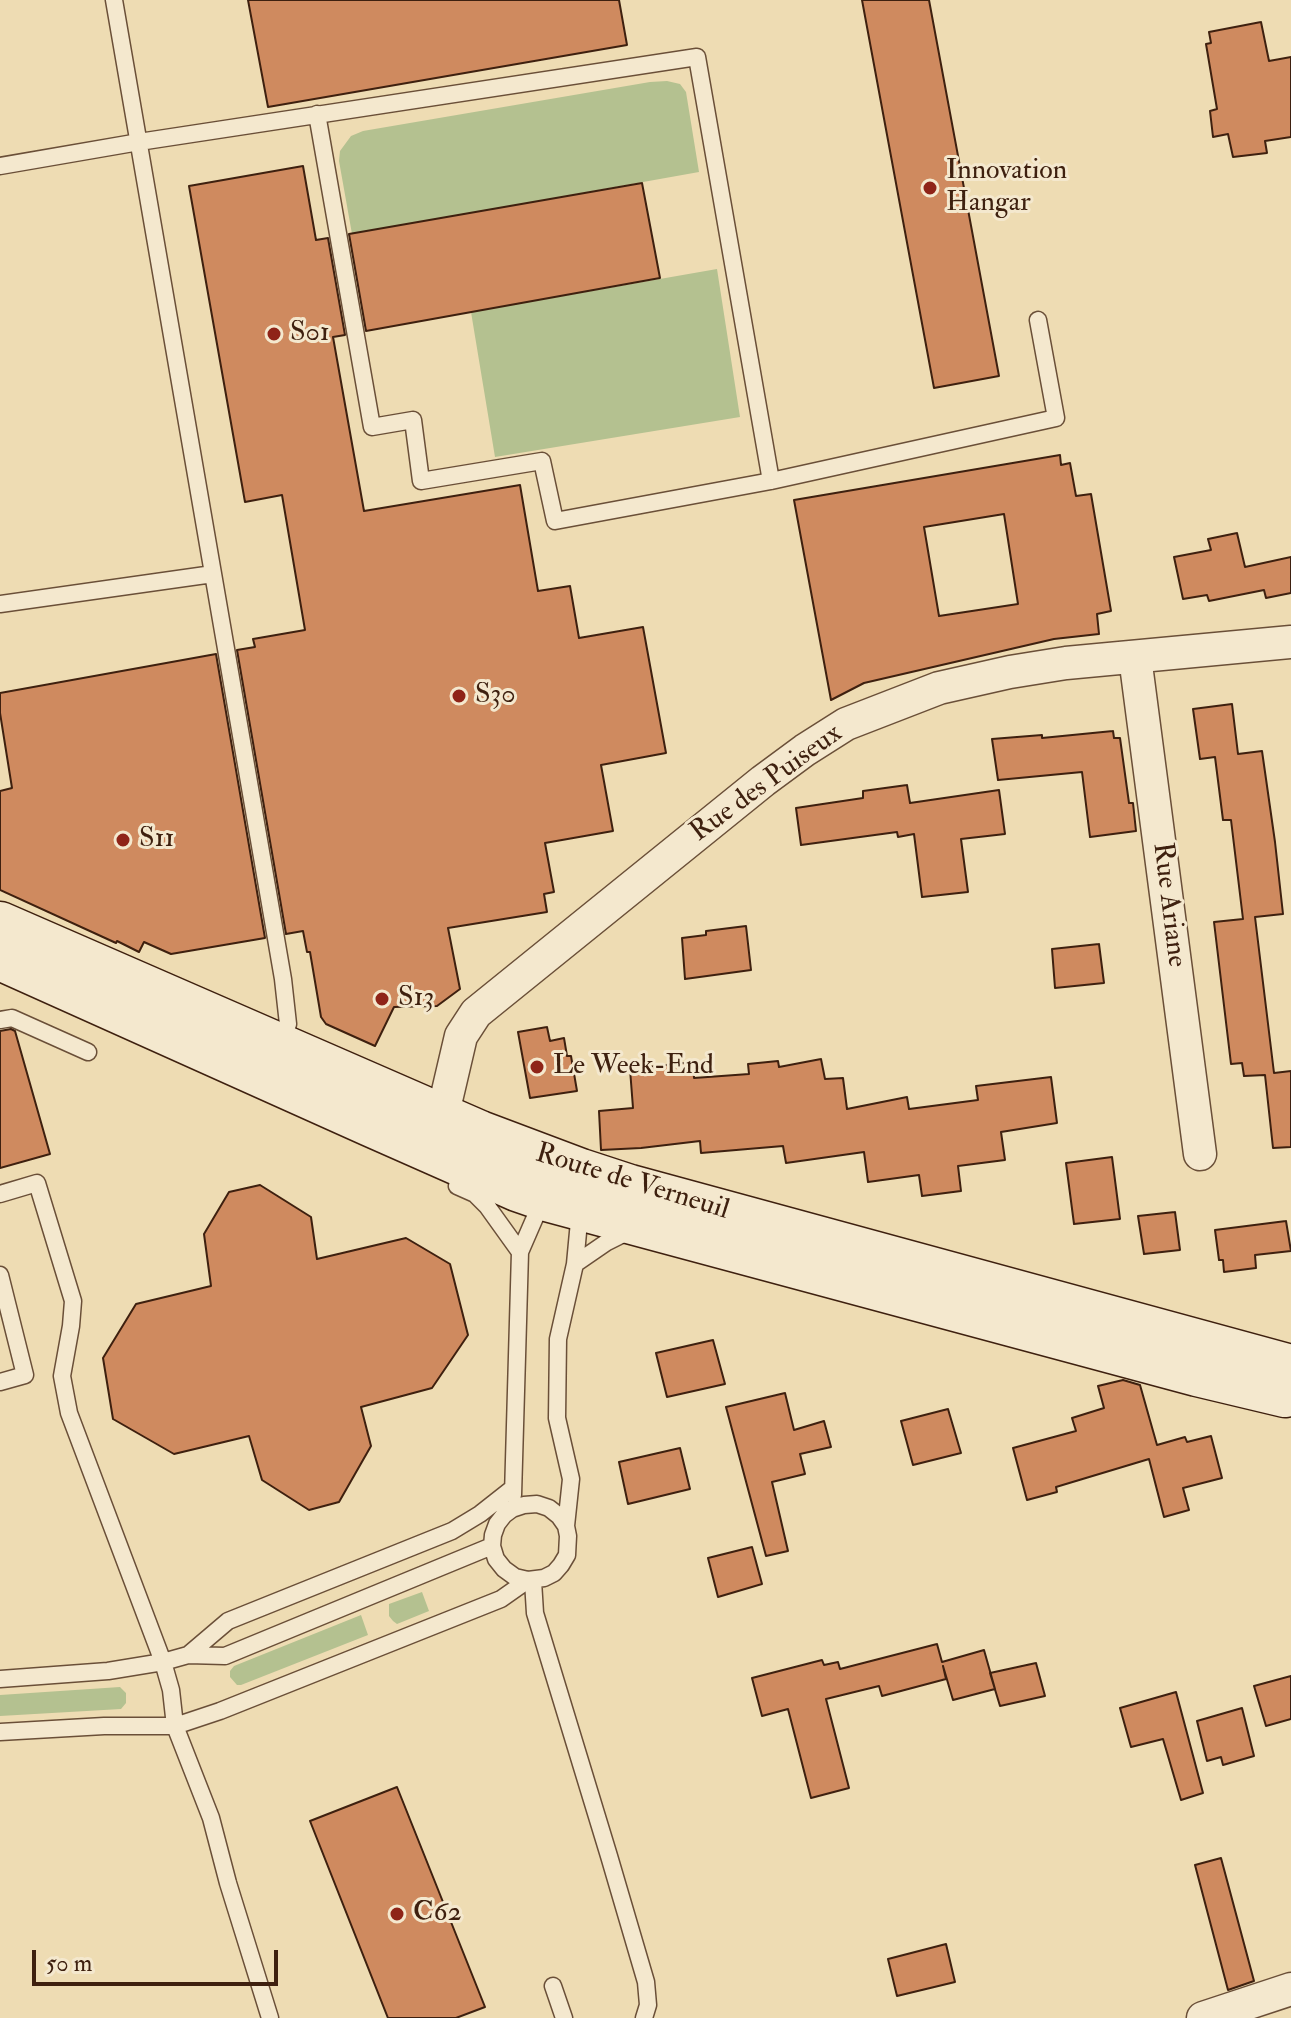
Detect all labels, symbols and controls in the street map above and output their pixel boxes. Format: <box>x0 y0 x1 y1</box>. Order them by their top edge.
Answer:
place label: Innovation Hangar <box>946 155 1067 221</box>
marker: Innovation Hangar <box>921 179 939 197</box>
place label: S01 <box>290 317 330 351</box>
marker: S01 <box>265 325 283 343</box>
place label: S30 <box>475 679 516 713</box>
marker: S30 <box>450 687 468 705</box>
street label: Rue des Puiseux <box>685 718 849 850</box>
place label: S11 <box>139 823 175 857</box>
marker: S11 <box>114 831 132 849</box>
street label: Rue Ariane <box>1144 841 1192 969</box>
place label: S13 <box>398 982 434 1016</box>
marker: S13 <box>373 990 391 1008</box>
place label: Le Week-End <box>553 1050 714 1084</box>
marker: Le Week-End <box>528 1058 546 1076</box>
street label: Route de Verneuil <box>531 1138 733 1228</box>
place label: C62 <box>413 1897 462 1931</box>
marker: C62 <box>388 1905 406 1923</box>
scale bar <box>36 1934 282 1984</box>
text: 50 m <box>46 1948 92 1979</box>

